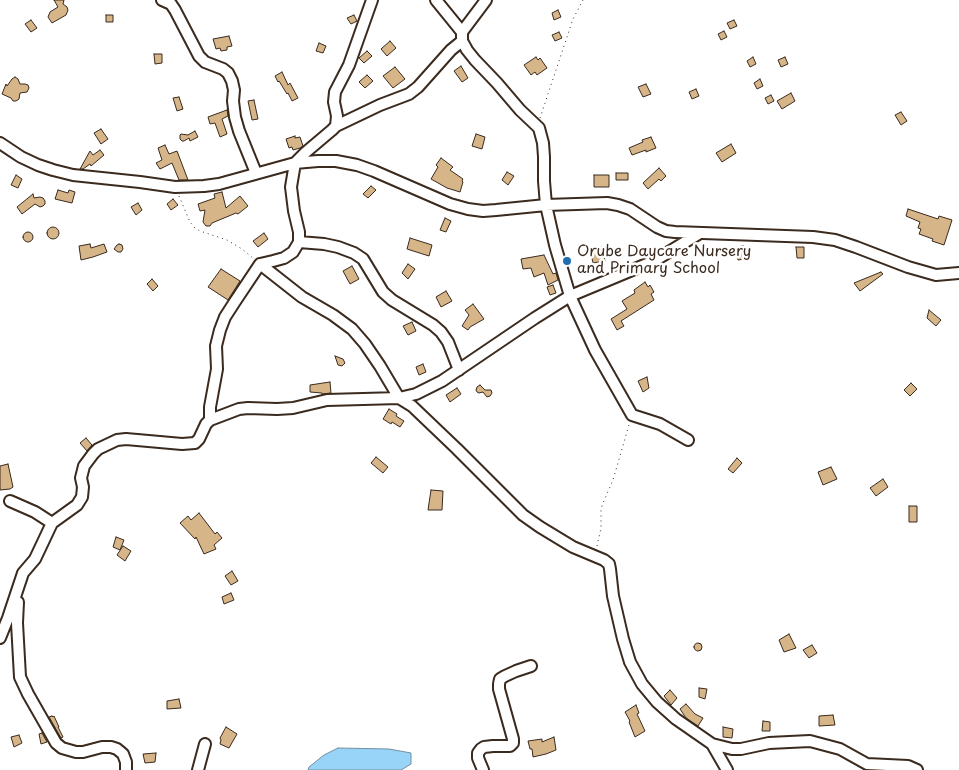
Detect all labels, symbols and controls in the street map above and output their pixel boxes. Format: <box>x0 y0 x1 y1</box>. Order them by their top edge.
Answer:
place label: Orube Daycare Nursery and Primary School <box>577 243 751 278</box>
marker: Orube Daycare Nursery and Primary School <box>561 255 573 267</box>

